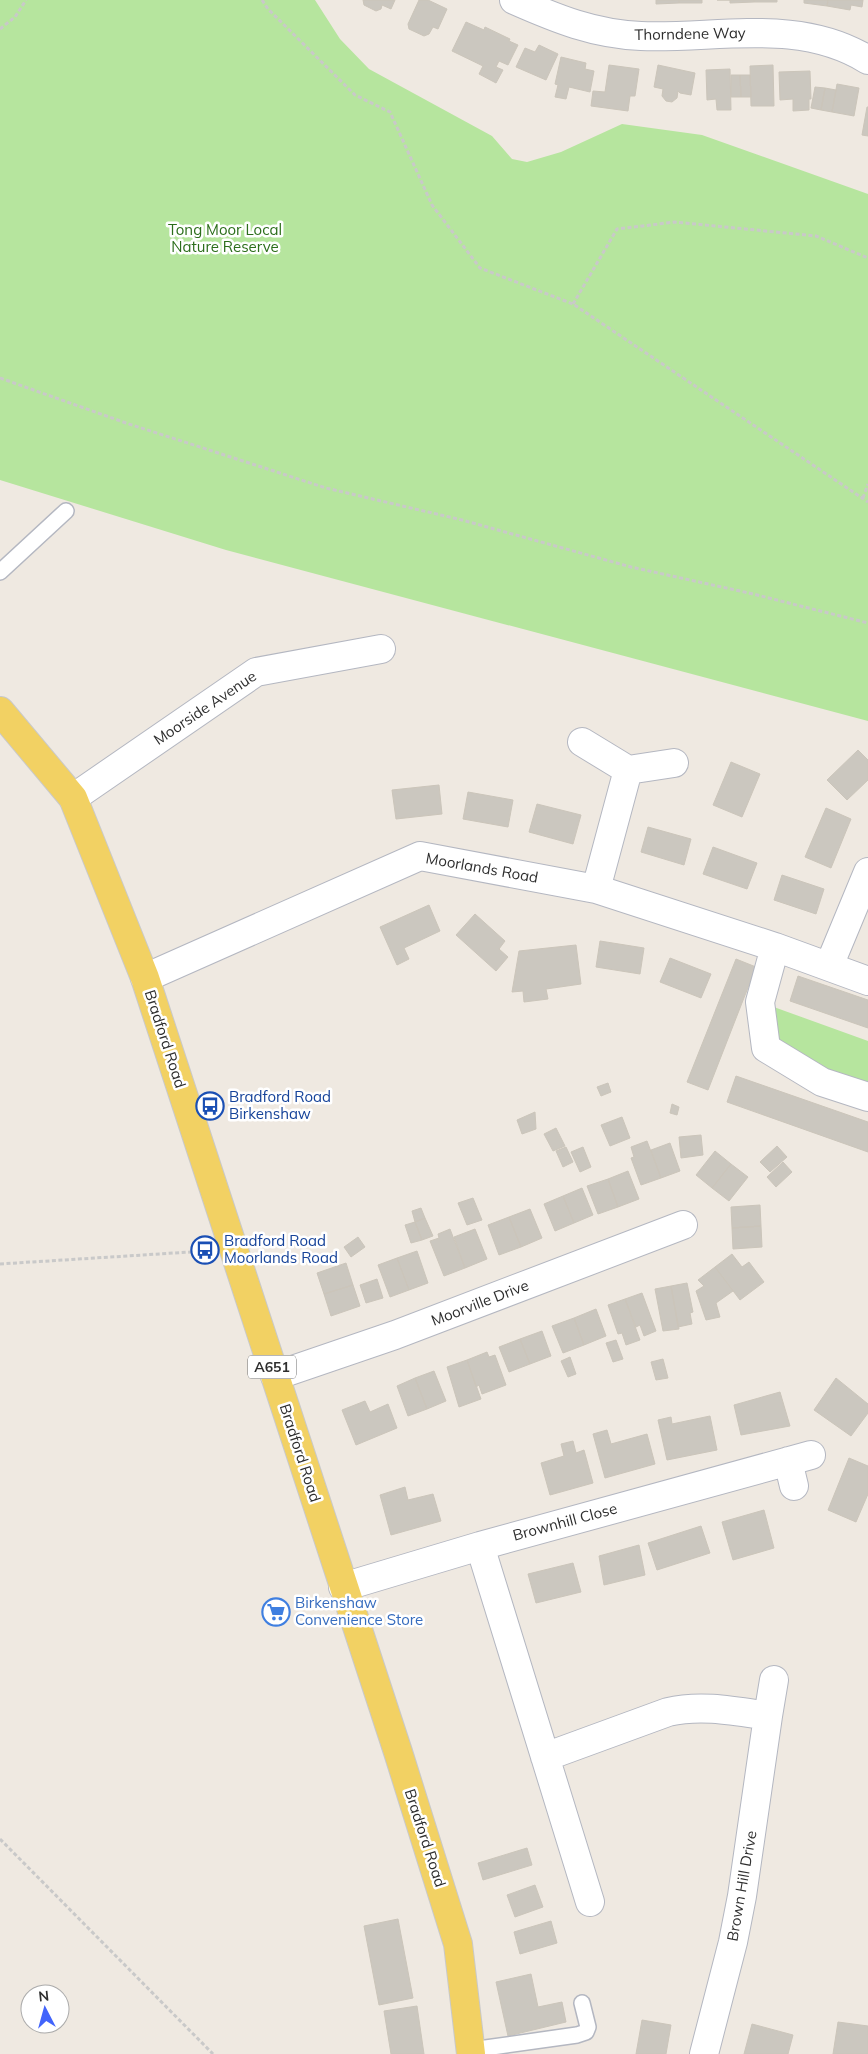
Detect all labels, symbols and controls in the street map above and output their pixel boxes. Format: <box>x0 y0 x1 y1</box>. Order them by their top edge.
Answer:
street label: Thorndene Way <box>634 23 746 44</box>
park label: Tong Moor Local Nature Reserve <box>168 220 282 256</box>
street label: Moorside Avenue <box>150 666 260 749</box>
street label: Moorlands Road <box>424 848 540 887</box>
street label: Bradford Road <box>141 987 190 1090</box>
place label: Bradford Road Birkenshaw <box>229 1087 331 1123</box>
bus stop icon: Bradford Road Birkenshaw <box>195 1091 225 1121</box>
place label: Bradford Road Moorlands Road <box>224 1231 338 1267</box>
bus stop icon: Bradford Road Moorlands Road <box>190 1235 220 1265</box>
street label: Moorville Drive <box>428 1275 531 1330</box>
road number: A651 <box>248 1355 296 1378</box>
street label: Bradford Road <box>276 1401 325 1504</box>
street label: Brownhill Close <box>511 1498 619 1545</box>
place label: Birkenshaw Convenience Store <box>295 1593 423 1629</box>
supermarket icon: Birkenshaw Convenience Store <box>261 1597 291 1627</box>
street label: Bradford Road <box>401 1786 450 1889</box>
street label: Brown Hill Drive <box>722 1829 761 1943</box>
north arrow <box>20 1984 70 2034</box>
text: N <box>37 1987 50 2006</box>

